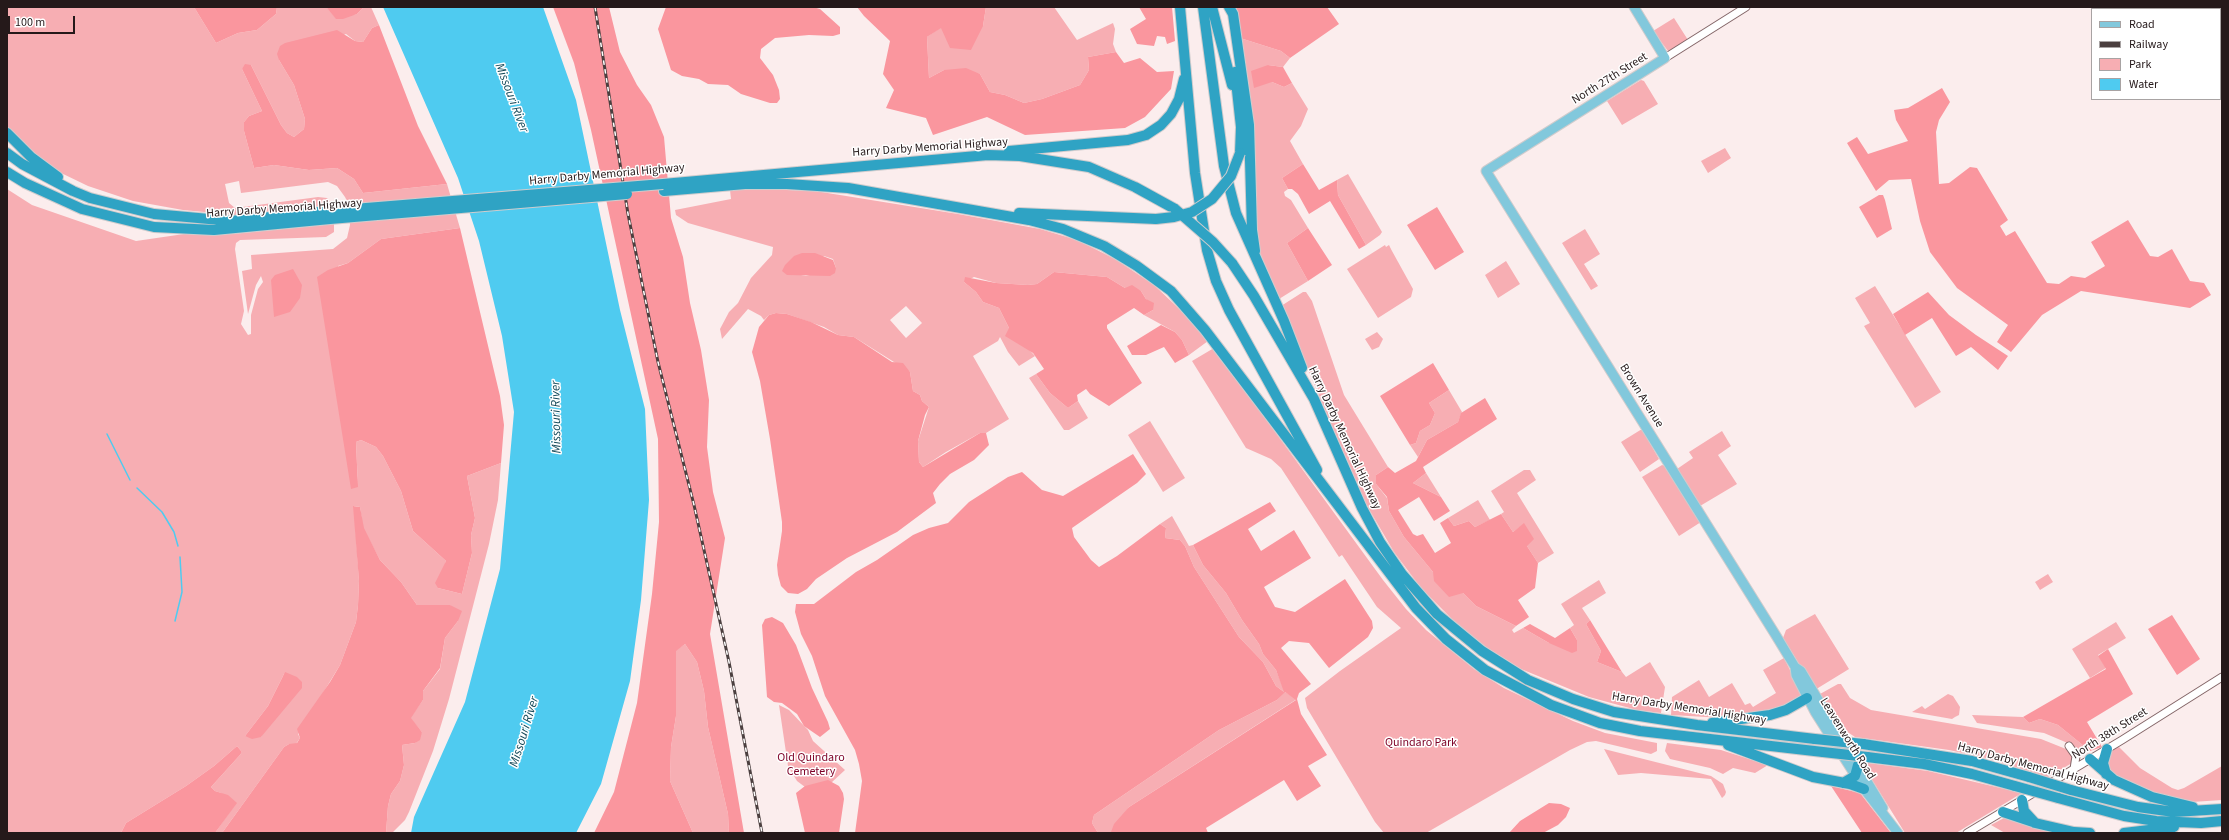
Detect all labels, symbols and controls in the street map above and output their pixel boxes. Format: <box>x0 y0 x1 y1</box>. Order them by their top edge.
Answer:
scale bar <box>10 8 77 34</box>
legend <box>2091 8 2221 100</box>
text: 100 m <box>15 14 45 31</box>
text: Road <box>2129 16 2155 33</box>
text: Railway <box>2129 36 2168 53</box>
street label: North 27th Street <box>1570 50 1650 108</box>
text: Park <box>2129 56 2151 73</box>
water label: Missouri River <box>491 61 531 135</box>
text: Water <box>2129 76 2158 93</box>
street label: Harry Darby Memorial Highway <box>852 135 1008 161</box>
street label: Harry Darby Memorial Highway <box>529 161 685 189</box>
street label: Harry Darby Memorial Highway <box>206 196 362 222</box>
street label: Brown Avenue <box>1616 362 1666 430</box>
street label: Harry Darby Memorial Highway <box>1305 364 1383 512</box>
water label: Missouri River <box>549 380 565 454</box>
street label: Harry Darby Memorial Highway <box>1611 690 1767 728</box>
water label: Missouri River <box>507 695 543 769</box>
street label: Leavenworth Road <box>1816 695 1878 783</box>
street label: North 38th Street <box>2070 705 2150 763</box>
park label: Quindaro Park <box>1385 736 1457 750</box>
street label: Harry Darby Memorial Highway <box>1956 740 2110 794</box>
park label: Old Quindaro Cemetery <box>777 751 845 779</box>

